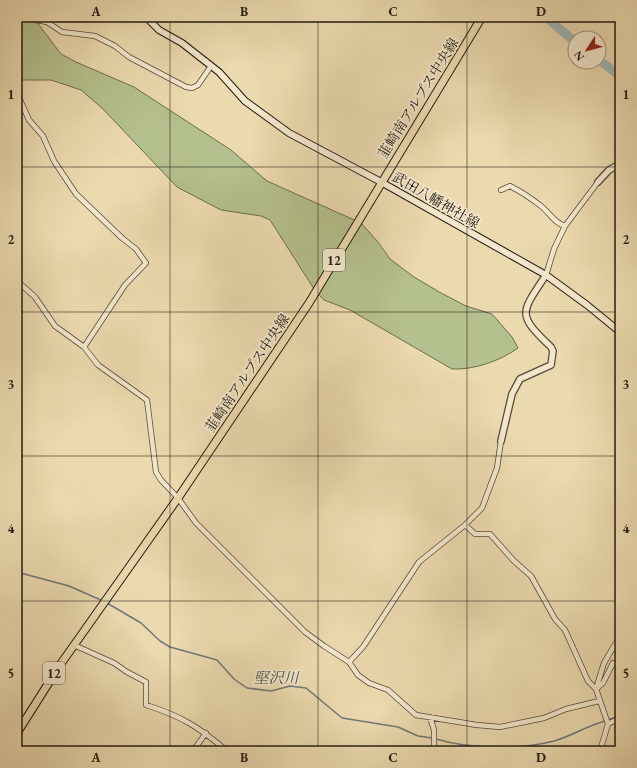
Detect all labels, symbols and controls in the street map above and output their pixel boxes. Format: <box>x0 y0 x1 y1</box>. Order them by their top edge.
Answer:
text: A <box>90 3 101 20</box>
text: B <box>240 3 248 20</box>
text: C <box>388 3 398 20</box>
text: D <box>536 3 546 20</box>
north arrow <box>567 30 607 70</box>
street label: 韮崎南アルプス中央線 <box>374 34 462 162</box>
text: N <box>571 48 587 64</box>
text: 1 <box>8 86 15 103</box>
text: 1 <box>623 86 630 103</box>
street label: 武田八幡神社線 <box>389 168 483 232</box>
text: 2 <box>8 231 15 248</box>
text: 2 <box>623 231 630 248</box>
road number: 12 <box>323 249 345 271</box>
street label: 韮崎南アルプス中央線 <box>201 310 293 436</box>
text: 3 <box>8 376 15 393</box>
text: 3 <box>623 376 630 393</box>
text: 4 <box>8 520 15 537</box>
text: 4 <box>623 520 630 537</box>
road number: 12 <box>43 662 65 684</box>
text: 5 <box>8 665 14 682</box>
text: 5 <box>623 665 629 682</box>
water label: 堅沢川 <box>253 668 300 687</box>
text: A <box>90 749 101 766</box>
text: B <box>240 749 248 766</box>
text: C <box>388 749 398 766</box>
text: D <box>536 749 546 766</box>

